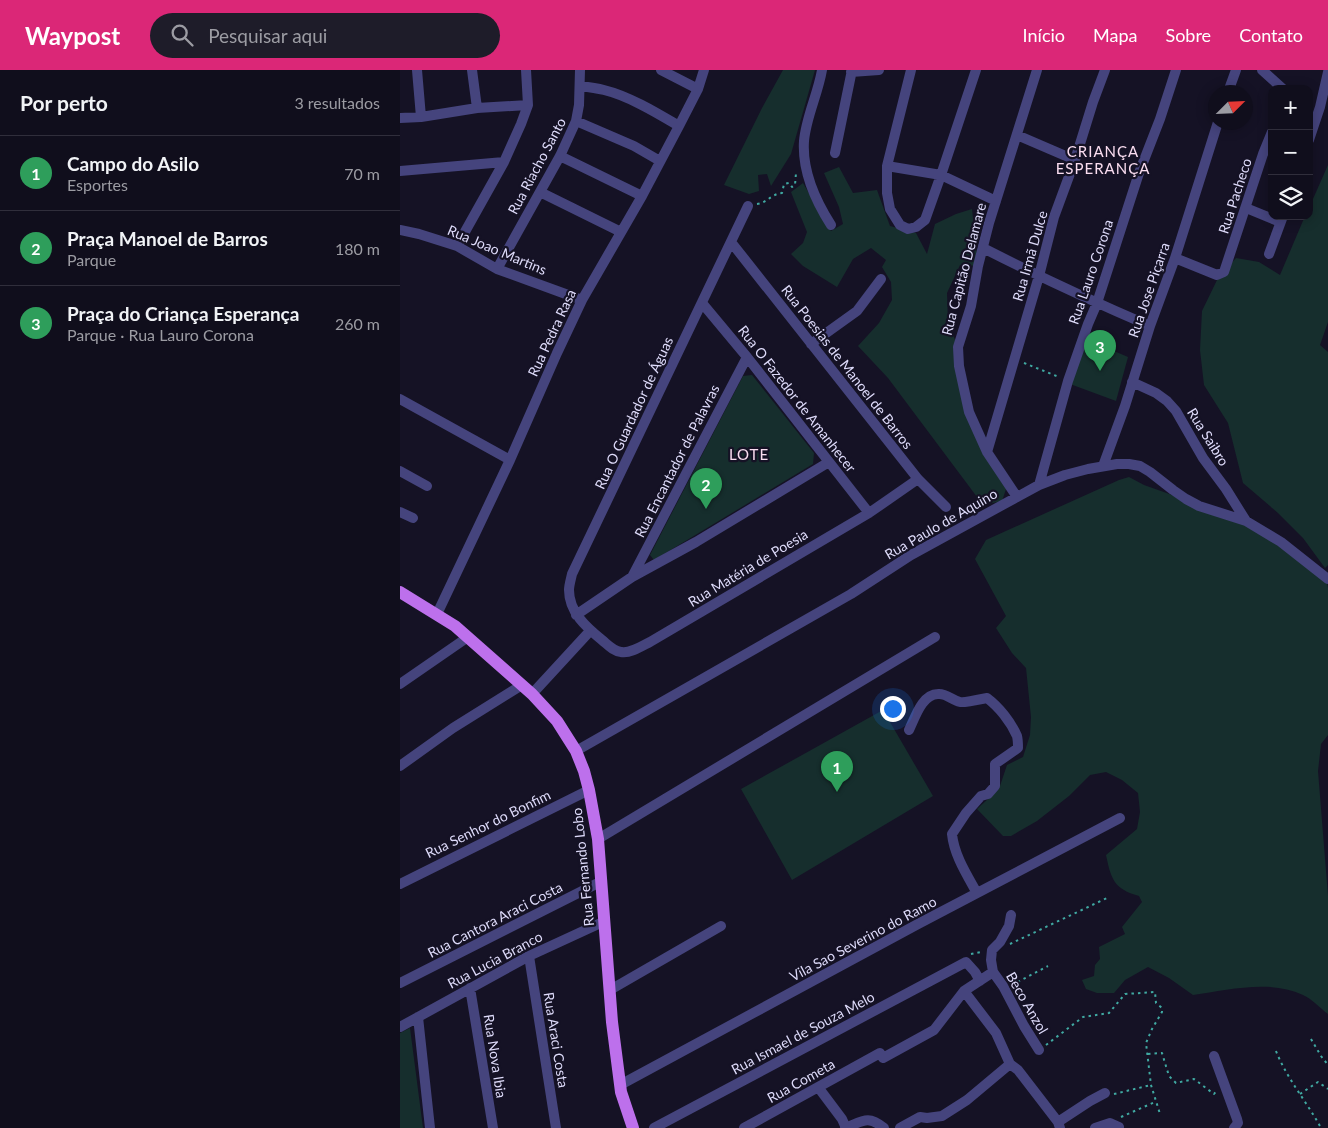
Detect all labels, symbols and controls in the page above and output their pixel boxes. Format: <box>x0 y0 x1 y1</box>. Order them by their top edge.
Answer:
search box <box>150 13 500 58</box>
text: Waypost <box>25 21 120 50</box>
icon: search <box>168 21 196 49</box>
text: Pesquisar aqui <box>208 24 327 47</box>
text: Início <box>1023 24 1065 46</box>
text: Mapa <box>1093 24 1137 46</box>
text: Sobre <box>1165 24 1211 46</box>
text: Contato <box>1239 24 1303 46</box>
north arrow <box>1208 85 1253 130</box>
map controls <box>1268 85 1313 220</box>
button: + <box>1268 85 1313 130</box>
text: Por perto <box>20 90 108 115</box>
text: 3 resultados <box>294 93 380 112</box>
street label: Rua Riacho Santo <box>504 115 569 217</box>
button: − <box>1268 130 1313 175</box>
district label: CRIANÇA ESPERANÇA <box>1056 142 1150 177</box>
text: Campo do Asilo <box>67 152 199 175</box>
street label: Rua Pacheco <box>1214 156 1255 236</box>
text: 1 <box>31 164 41 183</box>
text: 70 m <box>344 164 380 183</box>
text: Esportes <box>67 175 128 194</box>
button: layers <box>1268 175 1313 220</box>
street label: Rua Capitão Delamare <box>938 201 989 337</box>
street label: Rua Irmã Dulce <box>1008 209 1051 303</box>
street label: Rua Lauro Corona <box>1065 217 1116 327</box>
street label: Rua Joao Martins <box>445 221 549 278</box>
text: Praça Manoel de Barros <box>67 227 268 250</box>
text: 2 <box>31 239 41 258</box>
text: 180 m <box>335 239 380 258</box>
street label: Rua Jose Piçarra <box>1124 240 1173 340</box>
text: Parque <box>67 250 116 269</box>
street label: Rua Poesias de Manoel de Barros <box>778 281 917 452</box>
street label: Rua Pedra Rasa <box>524 286 579 379</box>
text: Praça do Criança Esperança <box>67 302 299 325</box>
text: 3 <box>31 314 41 333</box>
text: 260 m <box>335 314 380 333</box>
street label: Rua O Fazedor de Amanhecer <box>735 322 860 475</box>
text: Parque · Rua Lauro Corona <box>67 325 254 344</box>
pin: 3 <box>1084 330 1116 371</box>
street label: Rua O Guardador de Águas <box>591 334 676 492</box>
street label: Rua Encantador de Palavras <box>631 381 723 540</box>
street label: Rua Saibro <box>1184 405 1233 469</box>
district label: LOTE <box>729 445 769 463</box>
pin: 2 <box>690 468 722 509</box>
street label: Rua Paulo de Aquino <box>881 484 1000 563</box>
street label: Rua Matéria de Poesia <box>685 525 811 610</box>
your location <box>880 696 906 722</box>
pin: 1 <box>821 751 853 792</box>
street label: Rua Senhor do Bonfim <box>422 786 553 861</box>
street label: Rua Fernando Lobo <box>568 807 597 927</box>
street label: Rua Cantora Araci Costa <box>425 878 565 961</box>
street label: Vila Sao Severino do Ramo <box>786 893 939 985</box>
street label: Rua Lucia Branco <box>444 927 545 992</box>
street label: Beco Anzol <box>1003 969 1052 1037</box>
street label: Rua Ismael de Souza Melo <box>728 988 877 1078</box>
street label: Rua Araci Costa <box>541 991 572 1089</box>
street label: Rua Nova Ibia <box>480 1013 511 1099</box>
street label: Rua Cometa <box>764 1055 838 1106</box>

